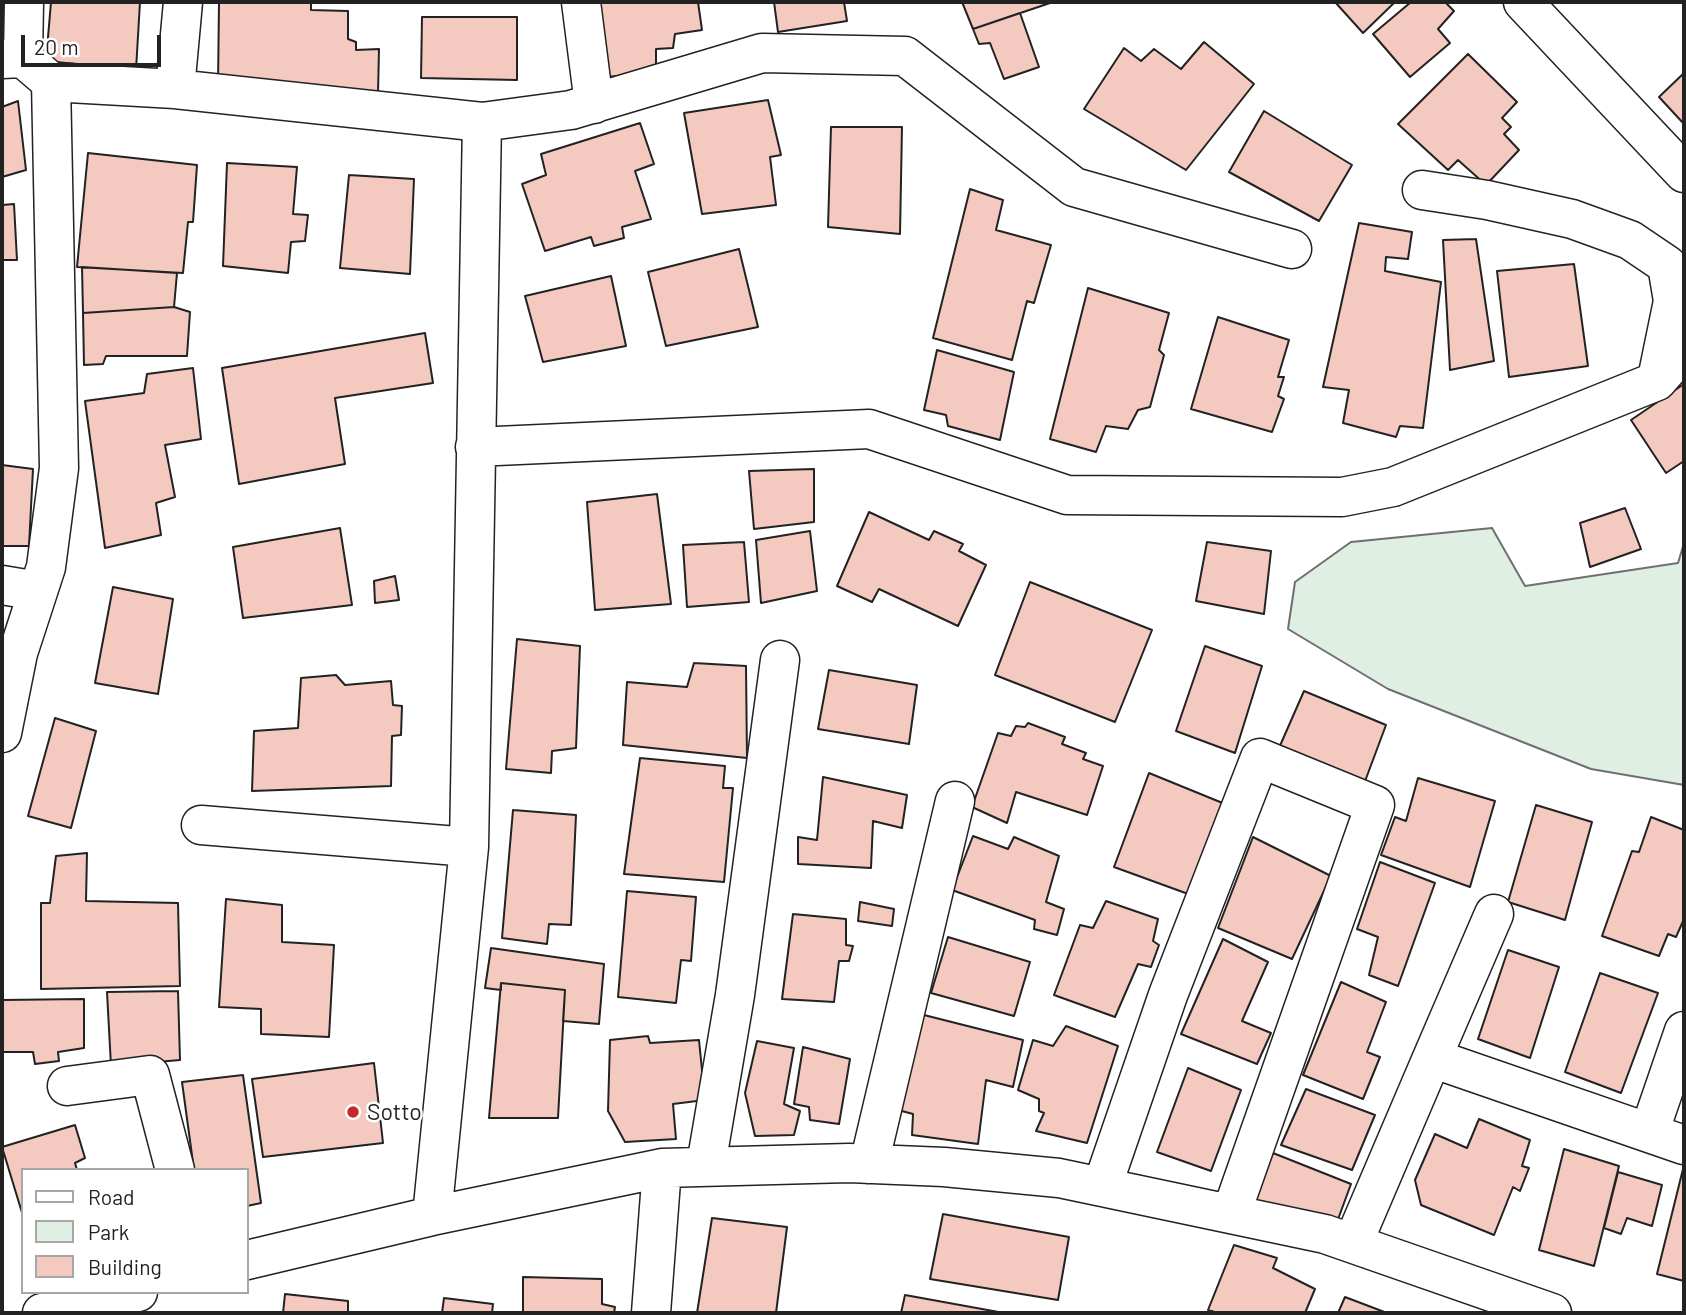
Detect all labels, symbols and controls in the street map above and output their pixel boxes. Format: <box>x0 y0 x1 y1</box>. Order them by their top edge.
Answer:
scale bar <box>24 21 164 65</box>
text: 20 m <box>34 34 79 59</box>
place label: Sotto <box>367 1098 422 1126</box>
marker: Sotto <box>345 1104 361 1120</box>
legend <box>21 1168 248 1294</box>
text: Road <box>88 1184 134 1209</box>
text: Park <box>88 1219 129 1244</box>
text: Building <box>88 1254 162 1279</box>

